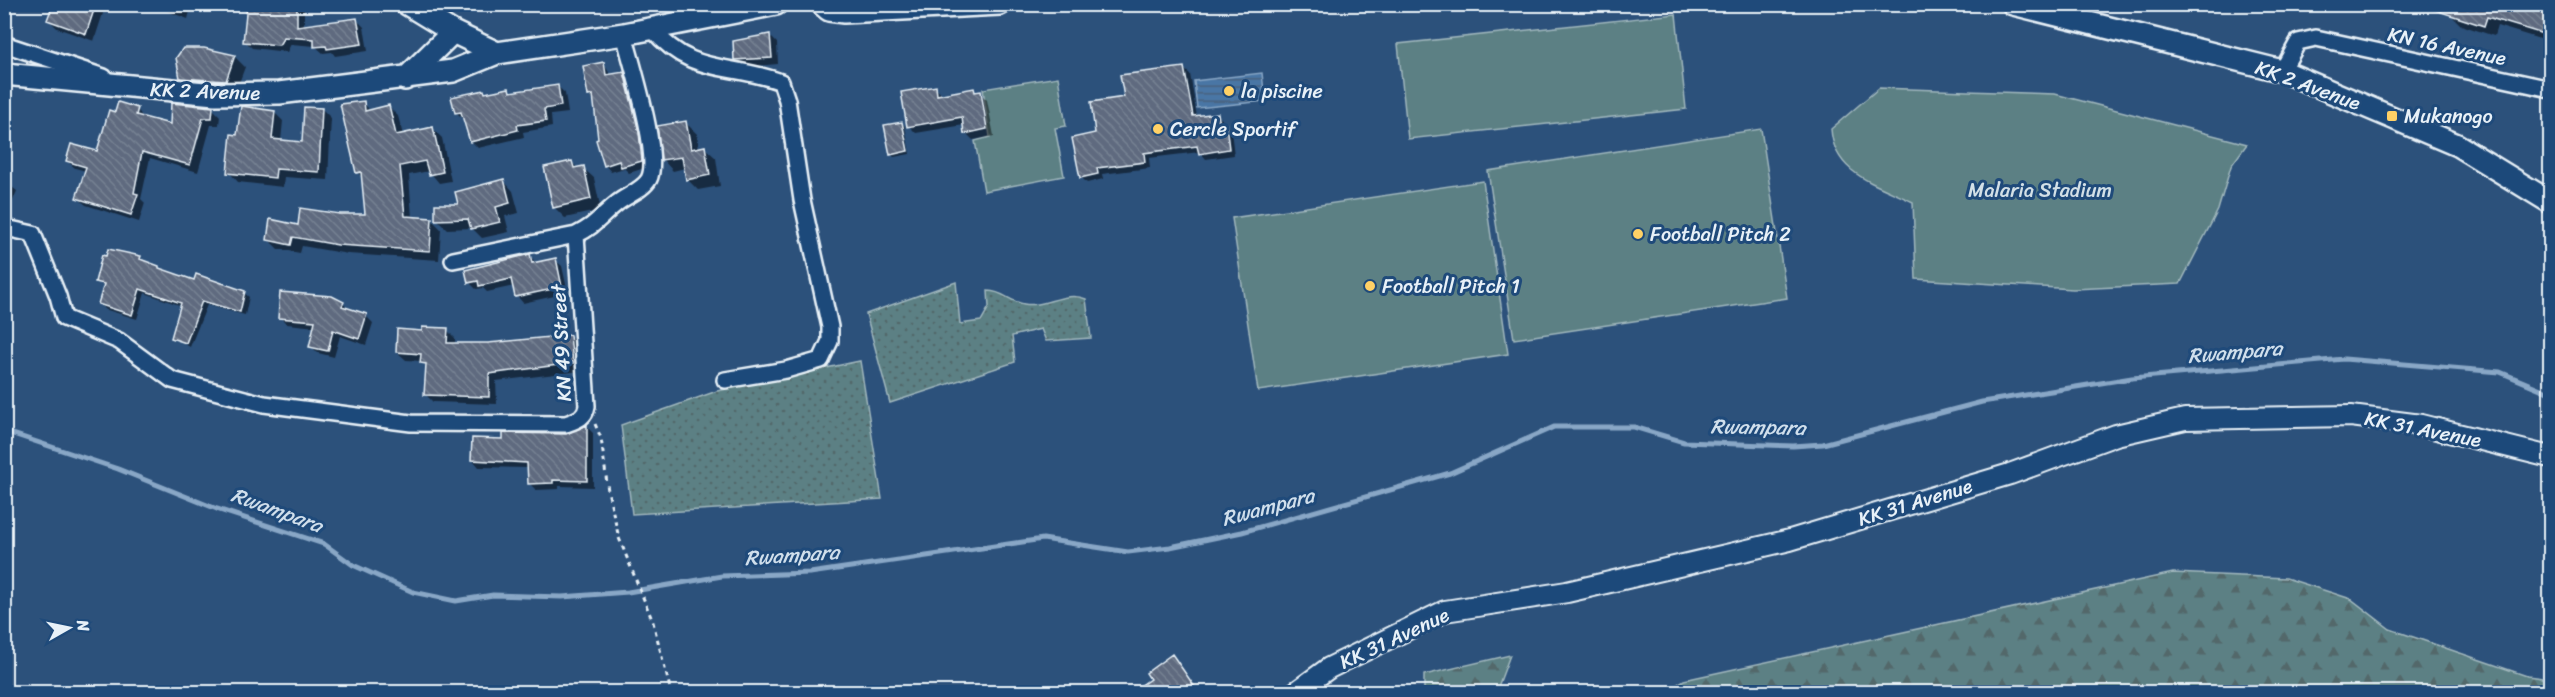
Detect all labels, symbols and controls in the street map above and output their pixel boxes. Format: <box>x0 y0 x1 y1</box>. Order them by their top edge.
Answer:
street label: KN 16 Avenue <box>2384 17 2510 76</box>
street label: KK 2 Avenue <box>2250 50 2366 121</box>
street label: KK 2 Avenue <box>149 72 261 111</box>
place label: la piscine <box>1241 74 1323 109</box>
marker: la piscine <box>1222 84 1236 98</box>
place label: Mukanogo <box>2404 99 2493 134</box>
marker: Mukanogo <box>2385 109 2399 123</box>
place label: Cercle Sportif <box>1170 112 1299 147</box>
marker: Cercle Sportif <box>1151 122 1165 136</box>
park label: Malaria Stadium <box>1968 173 2112 208</box>
place label: Football Pitch 2 <box>1650 217 1791 252</box>
marker: Football Pitch 2 <box>1631 227 1645 241</box>
place label: Football Pitch 1 <box>1382 269 1520 304</box>
marker: Football Pitch 1 <box>1363 279 1377 293</box>
street label: KN 49 Street <box>541 282 582 403</box>
water label: Rwampara <box>2186 329 2286 375</box>
street label: KK 31 Avenue <box>2362 401 2485 458</box>
water label: Rwampara <box>1710 407 1808 447</box>
street label: KK 31 Avenue <box>1854 468 1977 536</box>
water label: Rwampara <box>226 476 330 545</box>
water label: Rwampara <box>1217 476 1321 538</box>
water label: Rwampara <box>743 533 843 577</box>
street label: KK 31 Avenue <box>1333 597 1455 679</box>
north arrow <box>39 598 99 658</box>
text: N <box>68 617 99 634</box>

